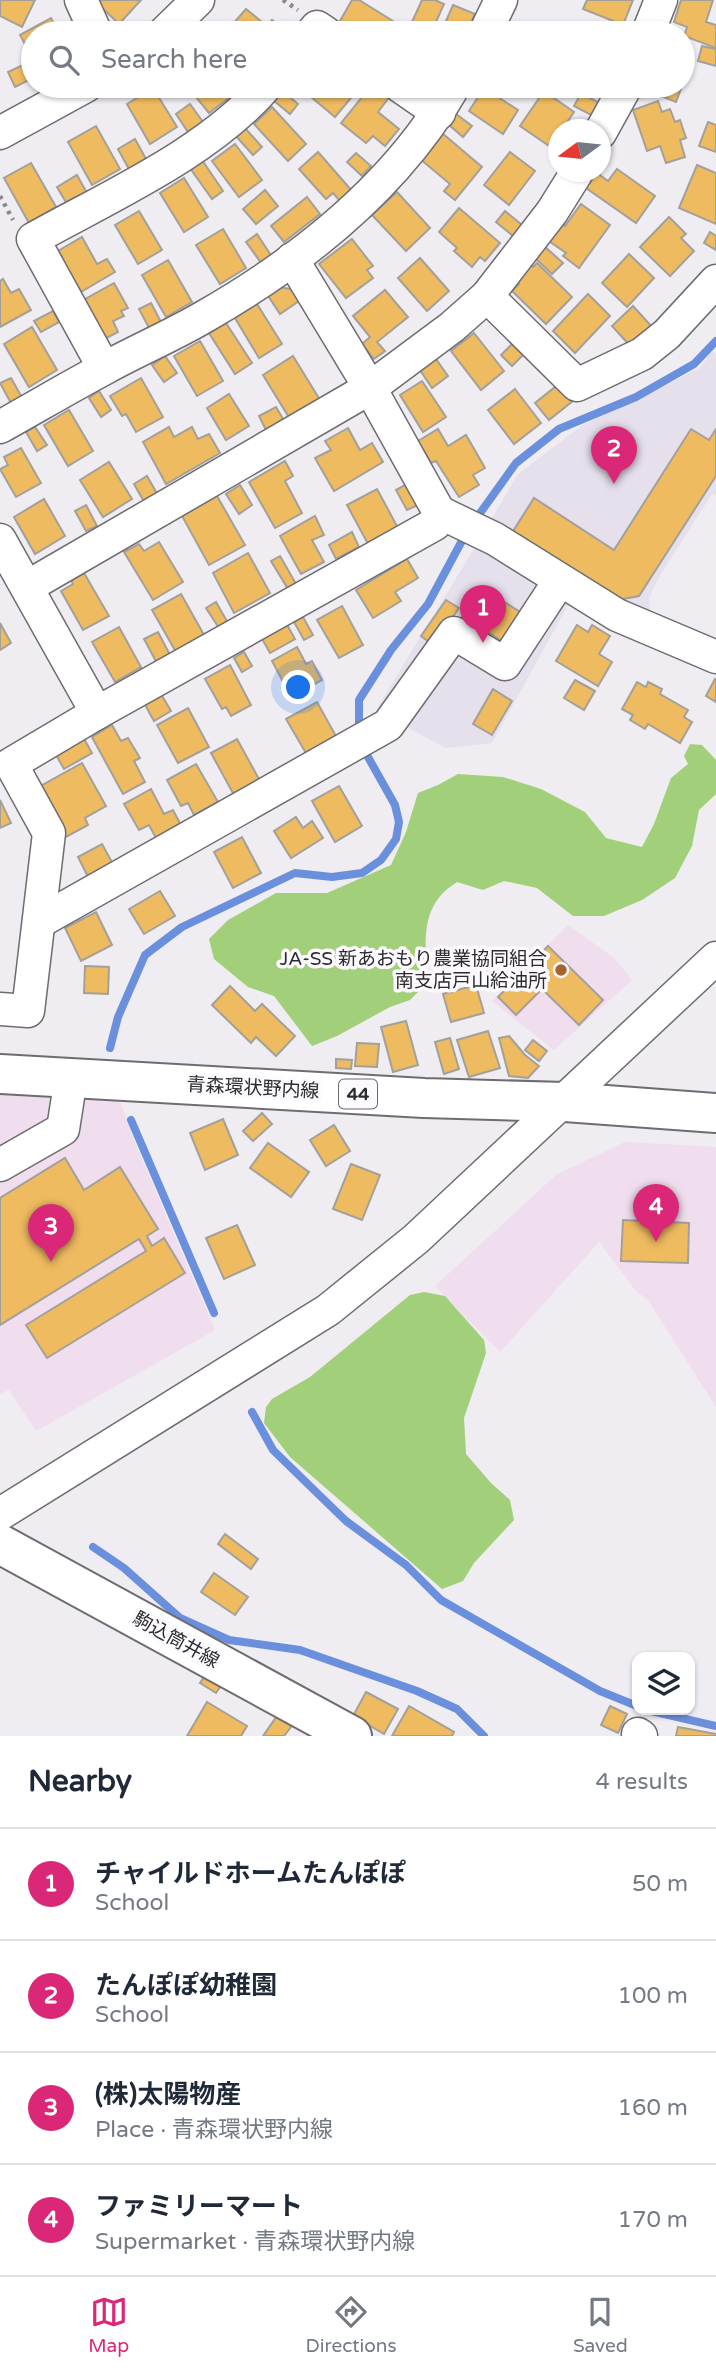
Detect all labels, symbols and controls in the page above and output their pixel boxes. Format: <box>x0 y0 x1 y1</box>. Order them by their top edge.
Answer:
search box <box>21 21 695 98</box>
icon: search <box>45 41 83 79</box>
text: Search here <box>101 44 247 75</box>
north arrow <box>548 119 611 182</box>
pin: 2 <box>591 426 637 484</box>
pin: 1 <box>460 585 506 643</box>
your location <box>281 670 315 704</box>
place label: JA-SS 新あおもり農業協同組合 南支店戸山給油所 <box>279 948 547 992</box>
marker: JA-SS 新あおもり農業協同組合 南支店戸山給油所 <box>553 962 569 978</box>
street label: 青森環状野内線 <box>186 1074 320 1102</box>
road number: 44 <box>339 1079 377 1108</box>
pin: 4 <box>633 1184 679 1242</box>
pin: 3 <box>28 1204 74 1262</box>
street label: 駒込筒井線 <box>129 1607 223 1673</box>
map controls <box>632 1652 695 1715</box>
button: layers <box>632 1652 695 1715</box>
text: Nearby <box>28 1763 132 1800</box>
text: 4 results <box>595 1768 688 1796</box>
text: チャイルドホームたんぽぽ <box>95 1858 406 1889</box>
text: 1 <box>44 1870 58 1898</box>
text: 50 m <box>632 1870 688 1898</box>
text: School <box>95 1889 169 1917</box>
text: たんぽぽ幼稚園 <box>95 1970 277 2001</box>
text: 2 <box>44 1982 58 2010</box>
text: 100 m <box>618 1982 688 2010</box>
text: School <box>95 2001 169 2029</box>
text: (株)太陽物産 <box>95 2079 241 2110</box>
text: 3 <box>44 2094 58 2122</box>
text: 160 m <box>618 2094 688 2122</box>
text: Place · 青森環状野内線 <box>95 2116 333 2144</box>
text: ファミリーマート <box>95 2191 303 2222</box>
text: 4 <box>44 2206 58 2234</box>
text: 170 m <box>618 2206 688 2234</box>
text: Supermarket · 青森環状野内線 <box>95 2228 415 2256</box>
tab: Map <box>88 2293 129 2357</box>
tab: Directions <box>306 2293 397 2357</box>
tab: Saved <box>573 2293 628 2357</box>

